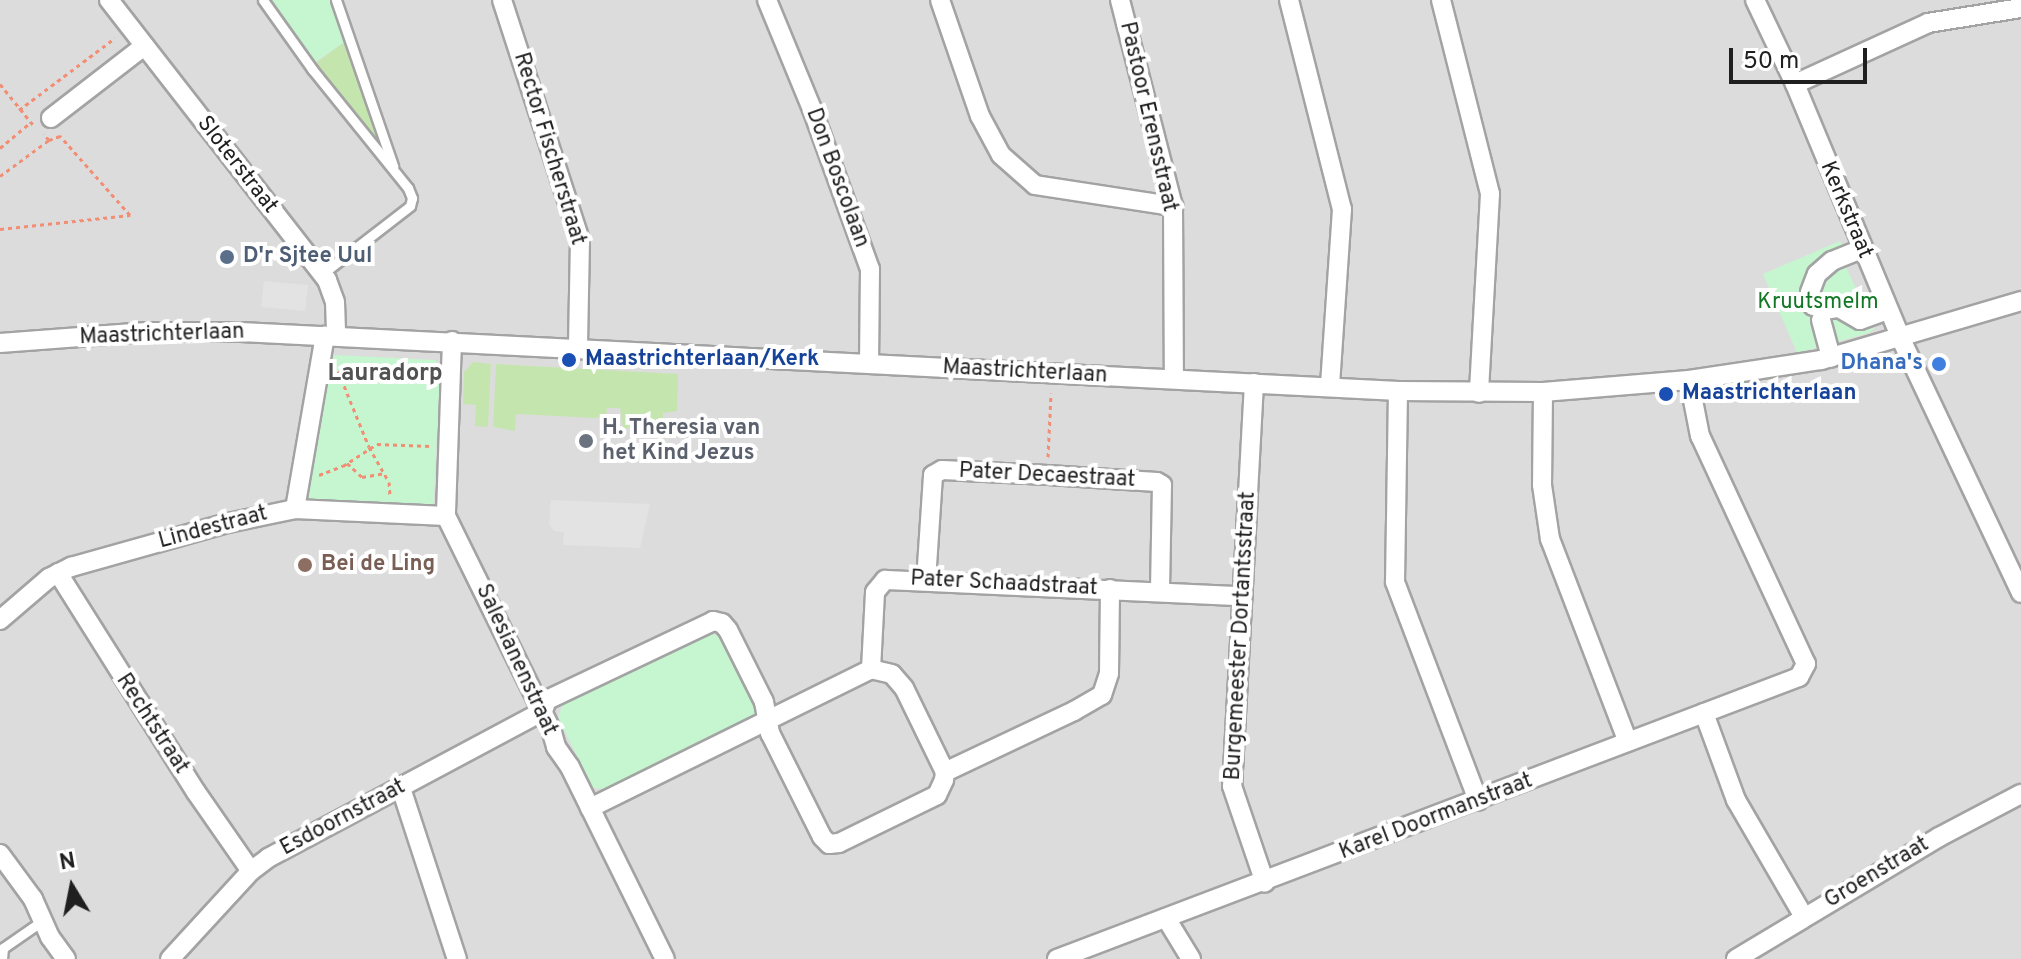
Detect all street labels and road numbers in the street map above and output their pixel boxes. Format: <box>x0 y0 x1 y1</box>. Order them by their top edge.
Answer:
street label: Pastoor Erensstraat <box>1113 19 1183 215</box>
street label: Rector Fischerstraat <box>507 49 591 249</box>
street label: Don Boscolaan <box>800 105 874 251</box>
street label: Sloterstraat <box>191 111 283 219</box>
street label: Kerkstraat <box>1814 158 1878 262</box>
street label: Maastrichterlaan <box>79 319 245 351</box>
street label: Maastrichterlaan <box>942 354 1108 390</box>
street label: Pater Decaestraat <box>958 458 1136 494</box>
street label: Burgemeester Dortantsstraat <box>1220 491 1262 781</box>
street label: Lindestraat <box>156 501 270 555</box>
street label: Pater Schaadstraat <box>910 566 1098 602</box>
street label: Salesianenstraat <box>469 580 563 740</box>
street label: Rechtstraat <box>110 669 194 779</box>
street label: Karel Doormanstraat <box>1336 768 1536 866</box>
street label: Esdoornstraat <box>276 774 410 862</box>
street label: Groenstraat <box>1820 832 1934 914</box>

